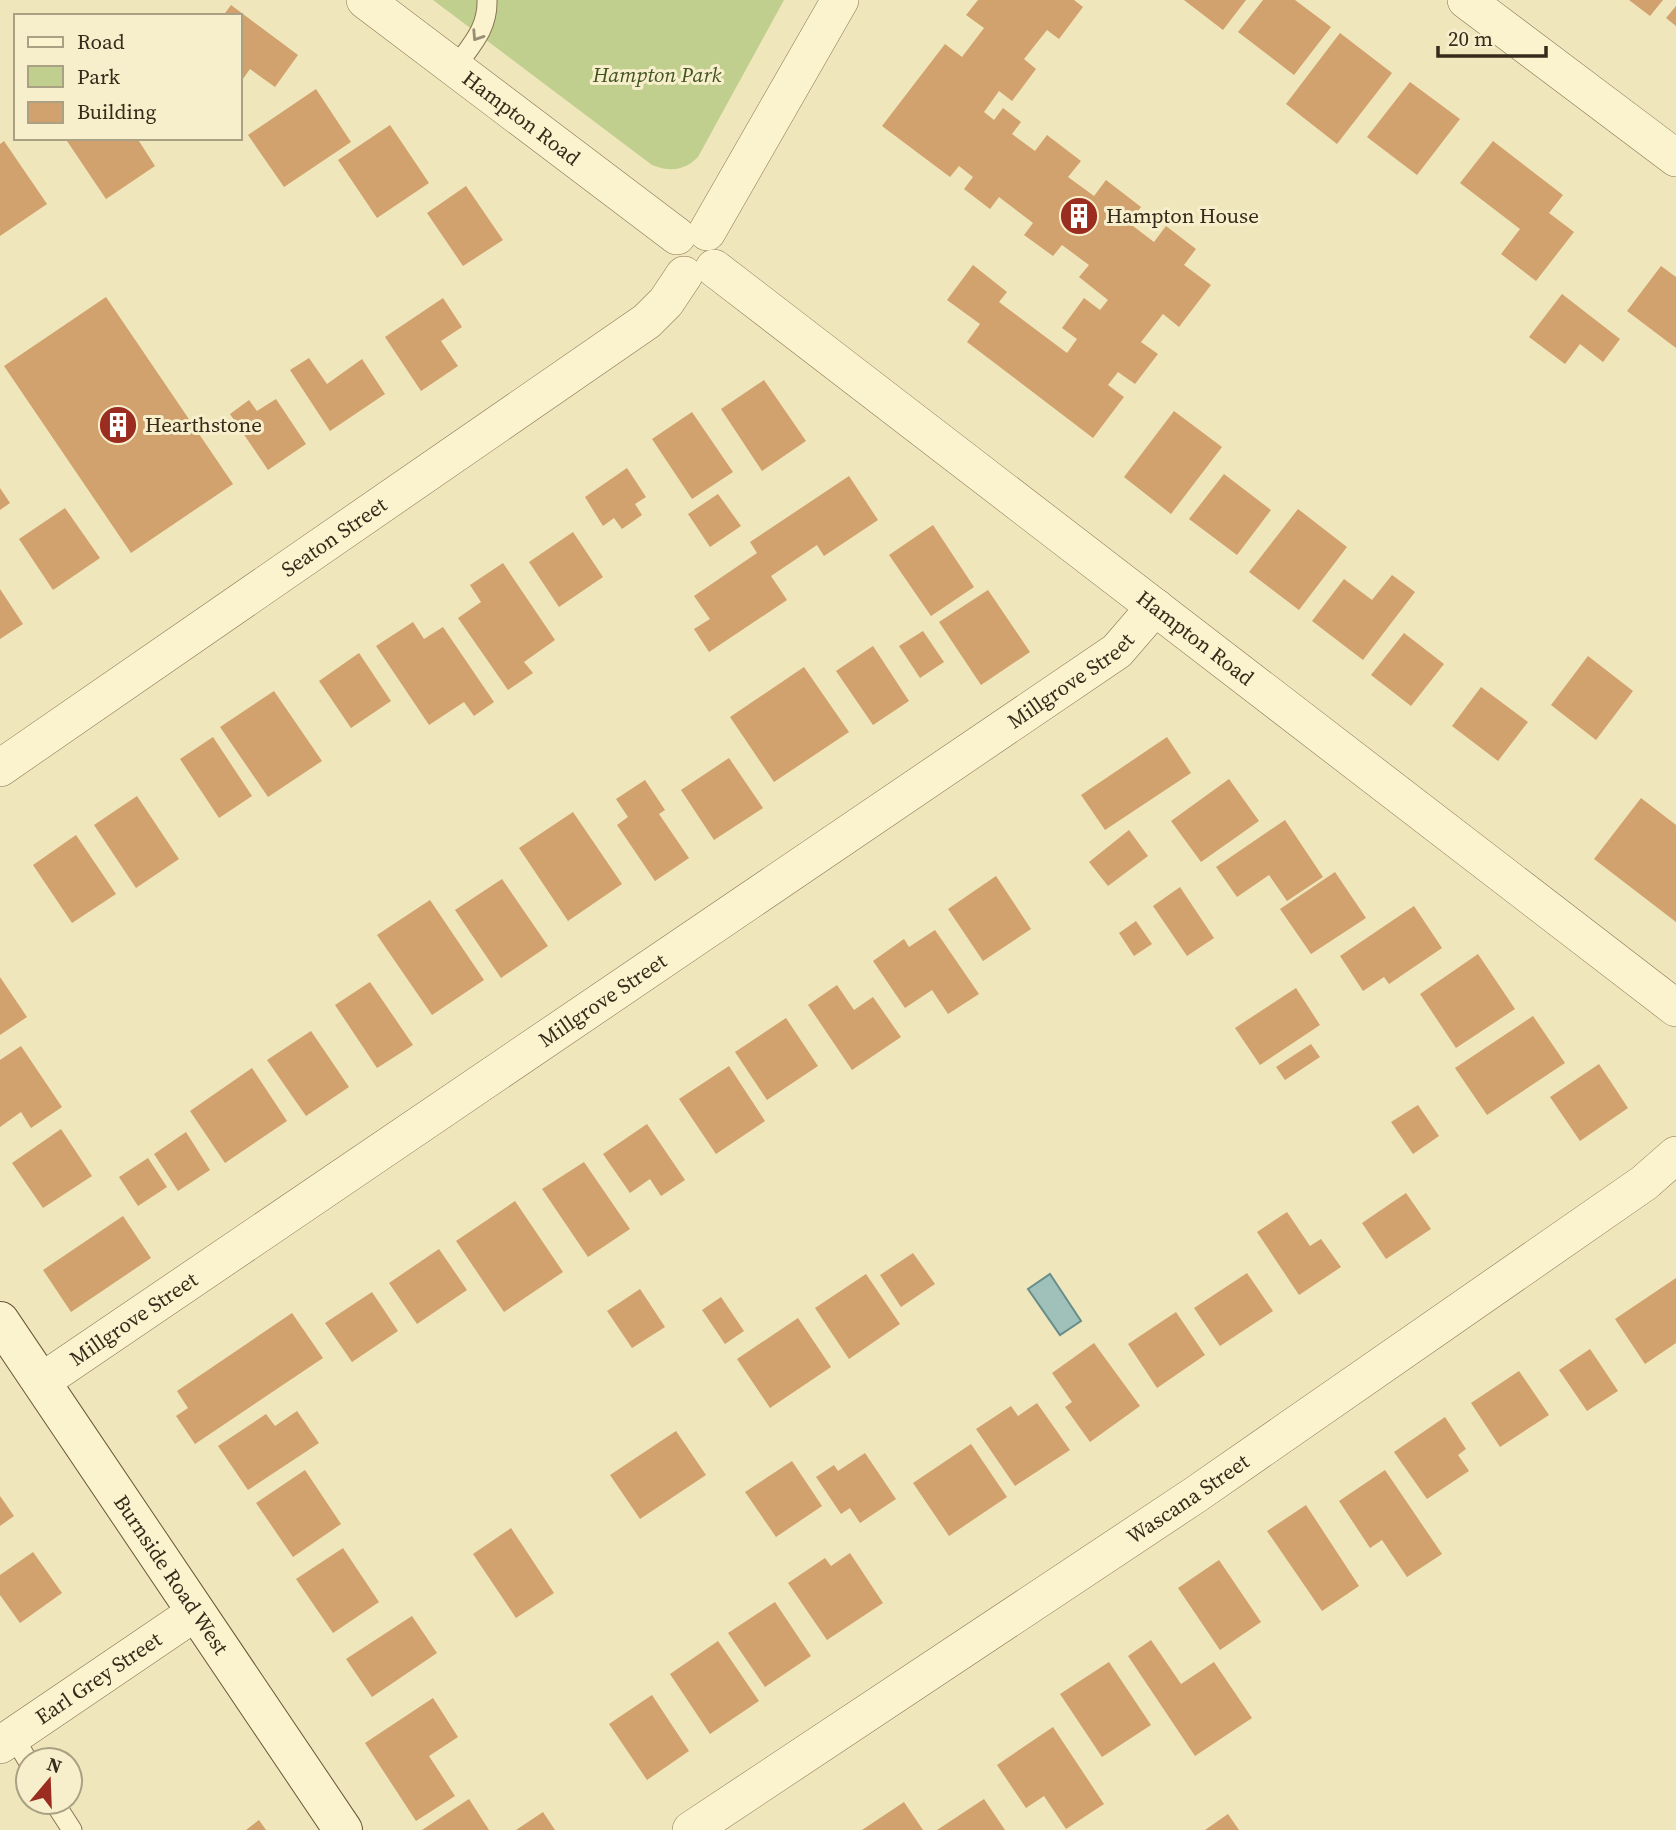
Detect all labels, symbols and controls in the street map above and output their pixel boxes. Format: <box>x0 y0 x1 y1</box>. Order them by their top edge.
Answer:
legend <box>14 14 242 140</box>
scale bar <box>1438 14 1546 58</box>
text: 20 m <box>1448 24 1493 53</box>
text: Road <box>77 27 125 56</box>
one-way arrow <box>473 28 485 41</box>
park label: Hampton Park <box>592 60 721 89</box>
text: Park <box>77 62 121 91</box>
street label: Hampton Road <box>457 64 587 172</box>
text: Building <box>77 97 156 126</box>
building icon: Hampton House <box>1058 195 1100 237</box>
place label: Hampton House <box>1106 201 1259 230</box>
building icon: Hearthstone <box>97 404 139 446</box>
place label: Hearthstone <box>145 410 262 439</box>
street label: Seaton Street <box>275 490 392 583</box>
street label: Hampton Road <box>1131 583 1260 692</box>
street label: Millgrove Street <box>1002 626 1141 735</box>
street label: Millgrove Street <box>533 946 672 1054</box>
street label: Millgrove Street <box>64 1265 203 1372</box>
street label: Wascana Street <box>1121 1447 1255 1551</box>
street label: Burnside Road West <box>107 1489 236 1660</box>
street label: Earl Grey Street <box>29 1625 167 1731</box>
north arrow <box>14 1746 84 1816</box>
text: N <box>44 1750 65 1780</box>

